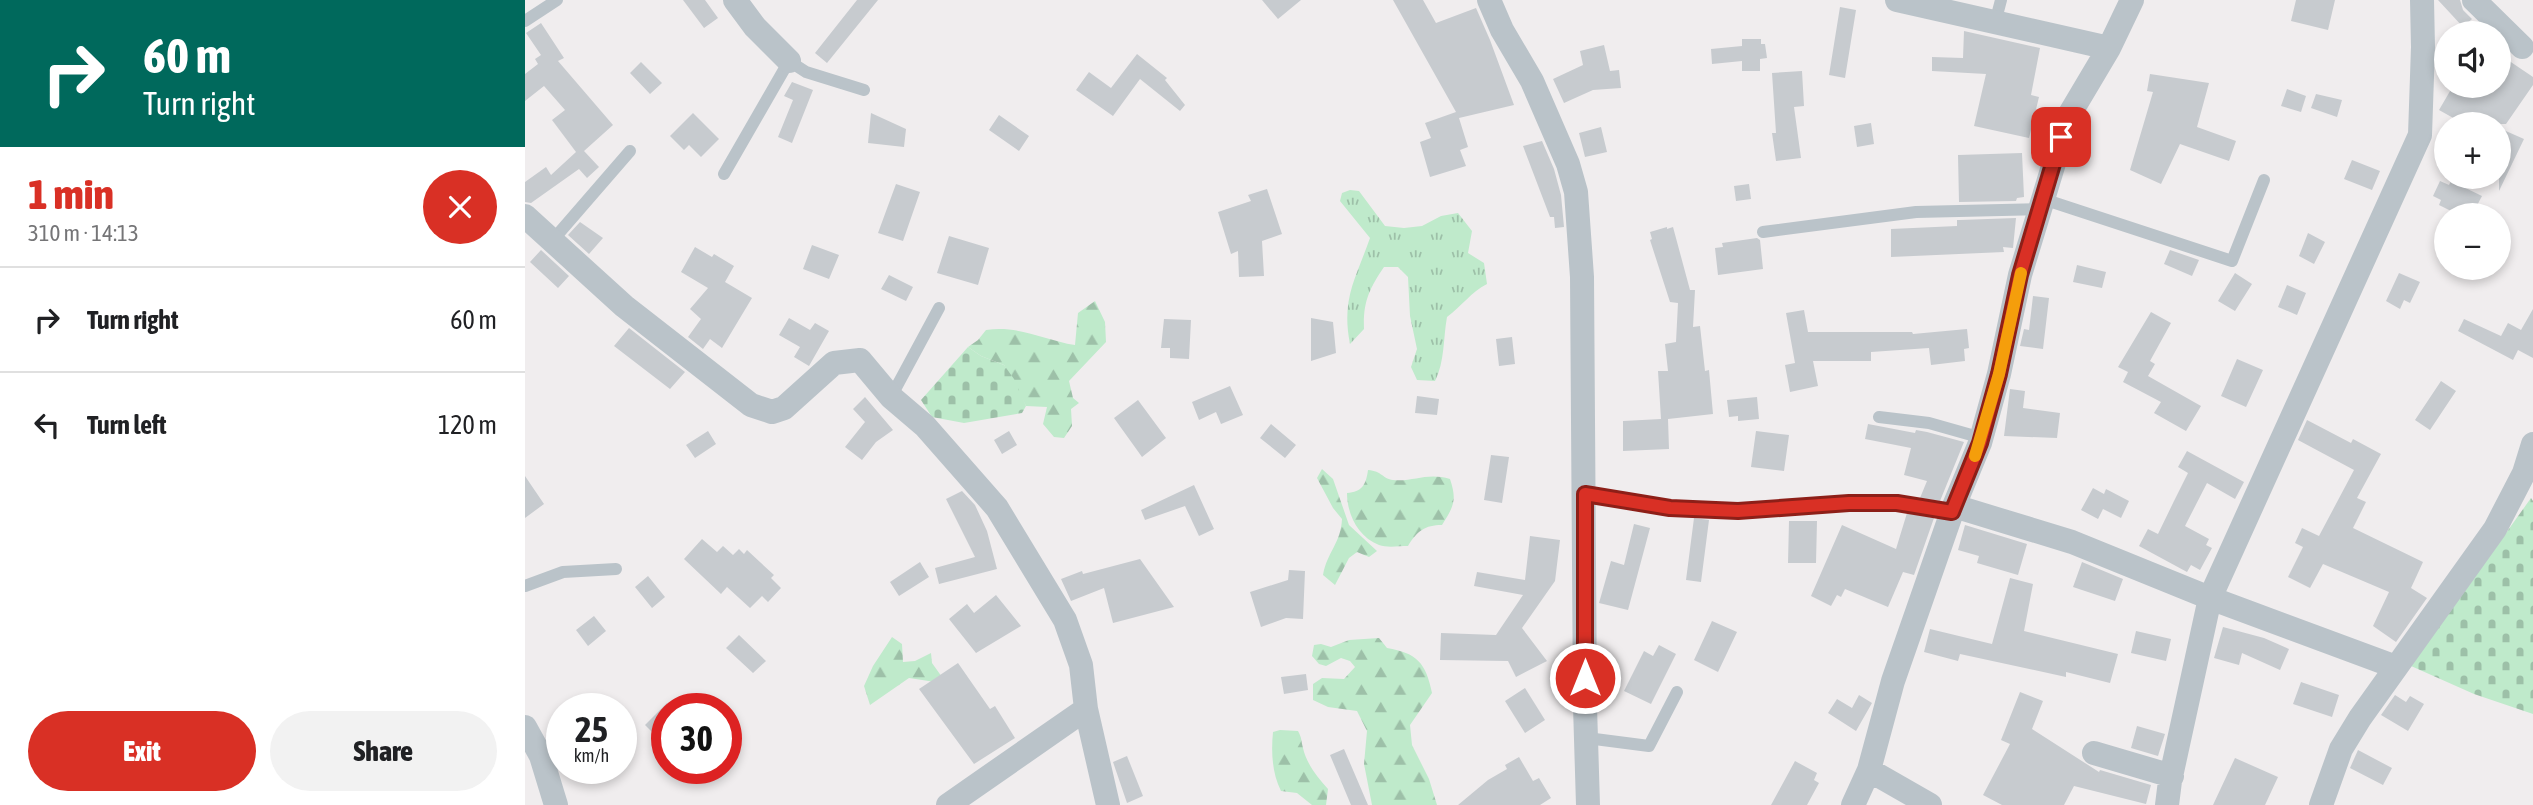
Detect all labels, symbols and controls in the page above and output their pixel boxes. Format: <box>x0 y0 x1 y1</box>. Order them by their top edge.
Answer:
map controls <box>2434 21 2511 280</box>
button: sound <box>2434 21 2511 98</box>
text: 60 m <box>143 27 231 83</box>
icon: right <box>28 28 119 119</box>
text: Turn right <box>143 85 256 122</box>
pin <box>2031 107 2091 167</box>
button: + <box>2434 112 2511 189</box>
icon: arrive <box>2042 118 2080 156</box>
text: 1 min <box>28 170 114 218</box>
button: close <box>423 170 497 244</box>
button: − <box>2434 203 2511 280</box>
text: 310 m · 14:13 <box>28 220 139 246</box>
icon: right <box>28 301 66 339</box>
text: Turn right <box>87 305 178 335</box>
text: 60 m <box>450 305 497 335</box>
icon: left <box>28 406 66 444</box>
text: Turn left <box>87 410 167 440</box>
text: 120 m <box>438 410 497 440</box>
position arrow <box>1548 641 1622 715</box>
speed limit sign: 30 <box>651 693 742 784</box>
text: 25 <box>575 709 608 749</box>
button: Exit <box>28 711 256 791</box>
button: Share <box>270 711 497 791</box>
text: km/h <box>574 745 609 766</box>

